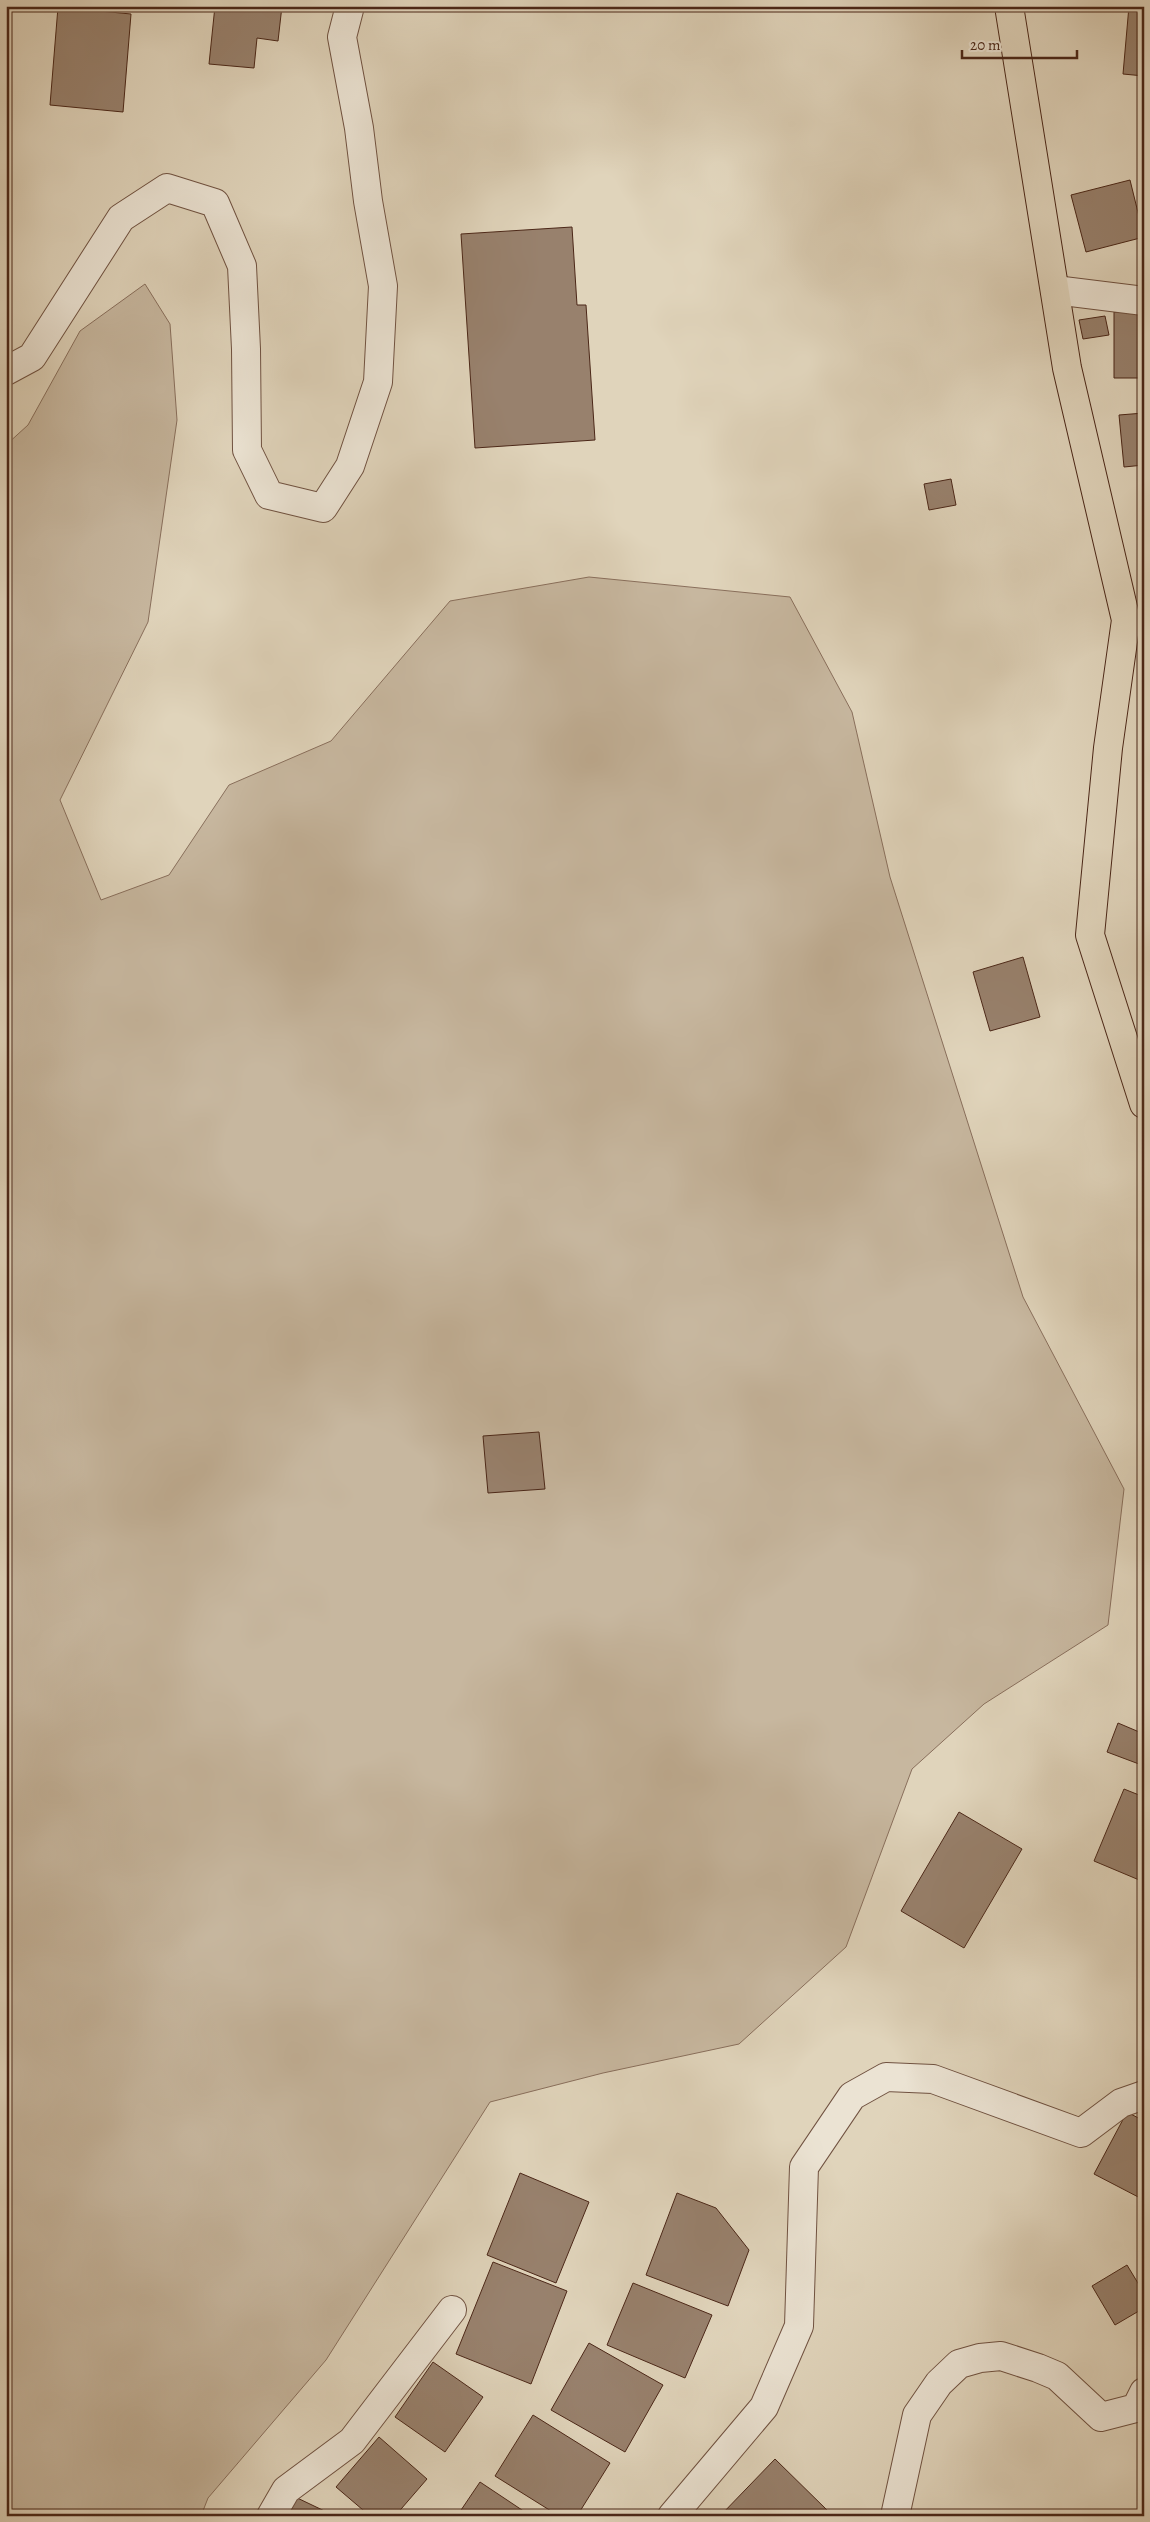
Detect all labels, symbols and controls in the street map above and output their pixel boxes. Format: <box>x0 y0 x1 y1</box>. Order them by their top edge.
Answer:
scale bar <box>962 28 1078 60</box>
text: 20 m <box>970 35 1001 55</box>

